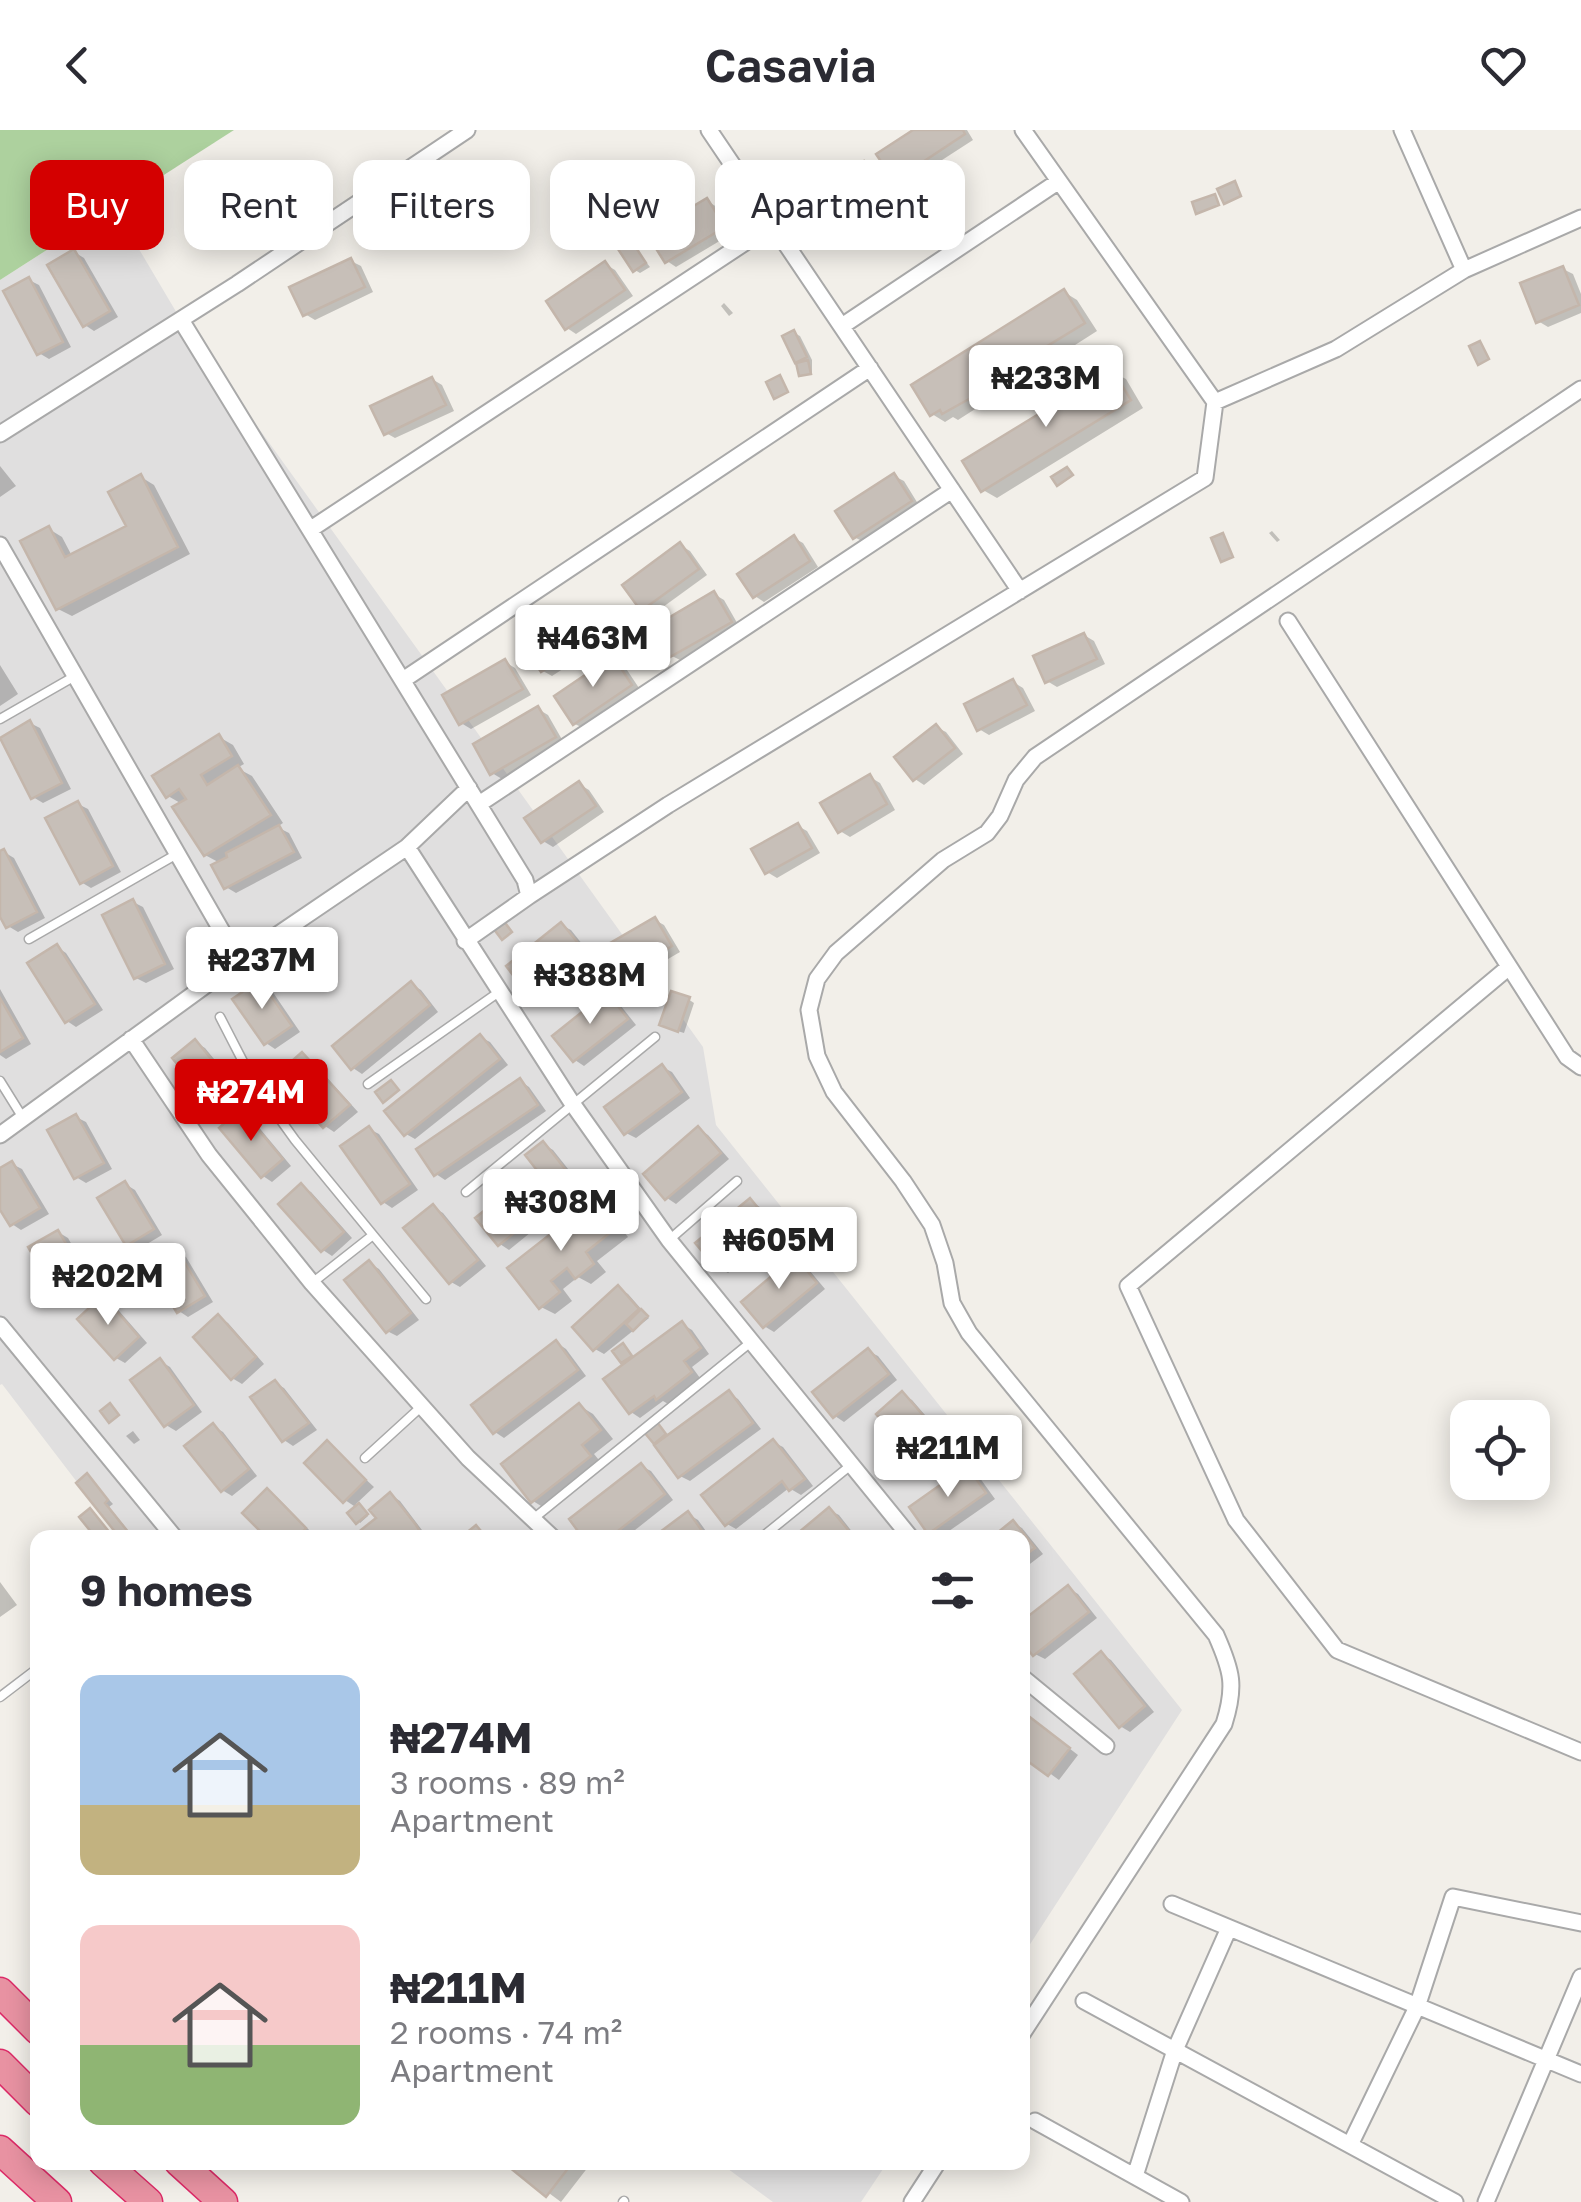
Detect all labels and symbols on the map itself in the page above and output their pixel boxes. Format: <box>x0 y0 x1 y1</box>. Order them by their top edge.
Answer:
pin: ₦233M <box>976 345 1116 430</box>
pin: ₦463M <box>523 605 663 690</box>
pin: ₦237M <box>192 927 332 1012</box>
pin: ₦388M <box>520 942 660 1027</box>
pin: ₦274M <box>181 1059 321 1144</box>
pin: ₦308M <box>491 1169 631 1254</box>
pin: ₦605M <box>709 1207 849 1292</box>
pin: ₦202M <box>38 1243 178 1328</box>
pin: ₦211M <box>878 1415 1018 1500</box>

